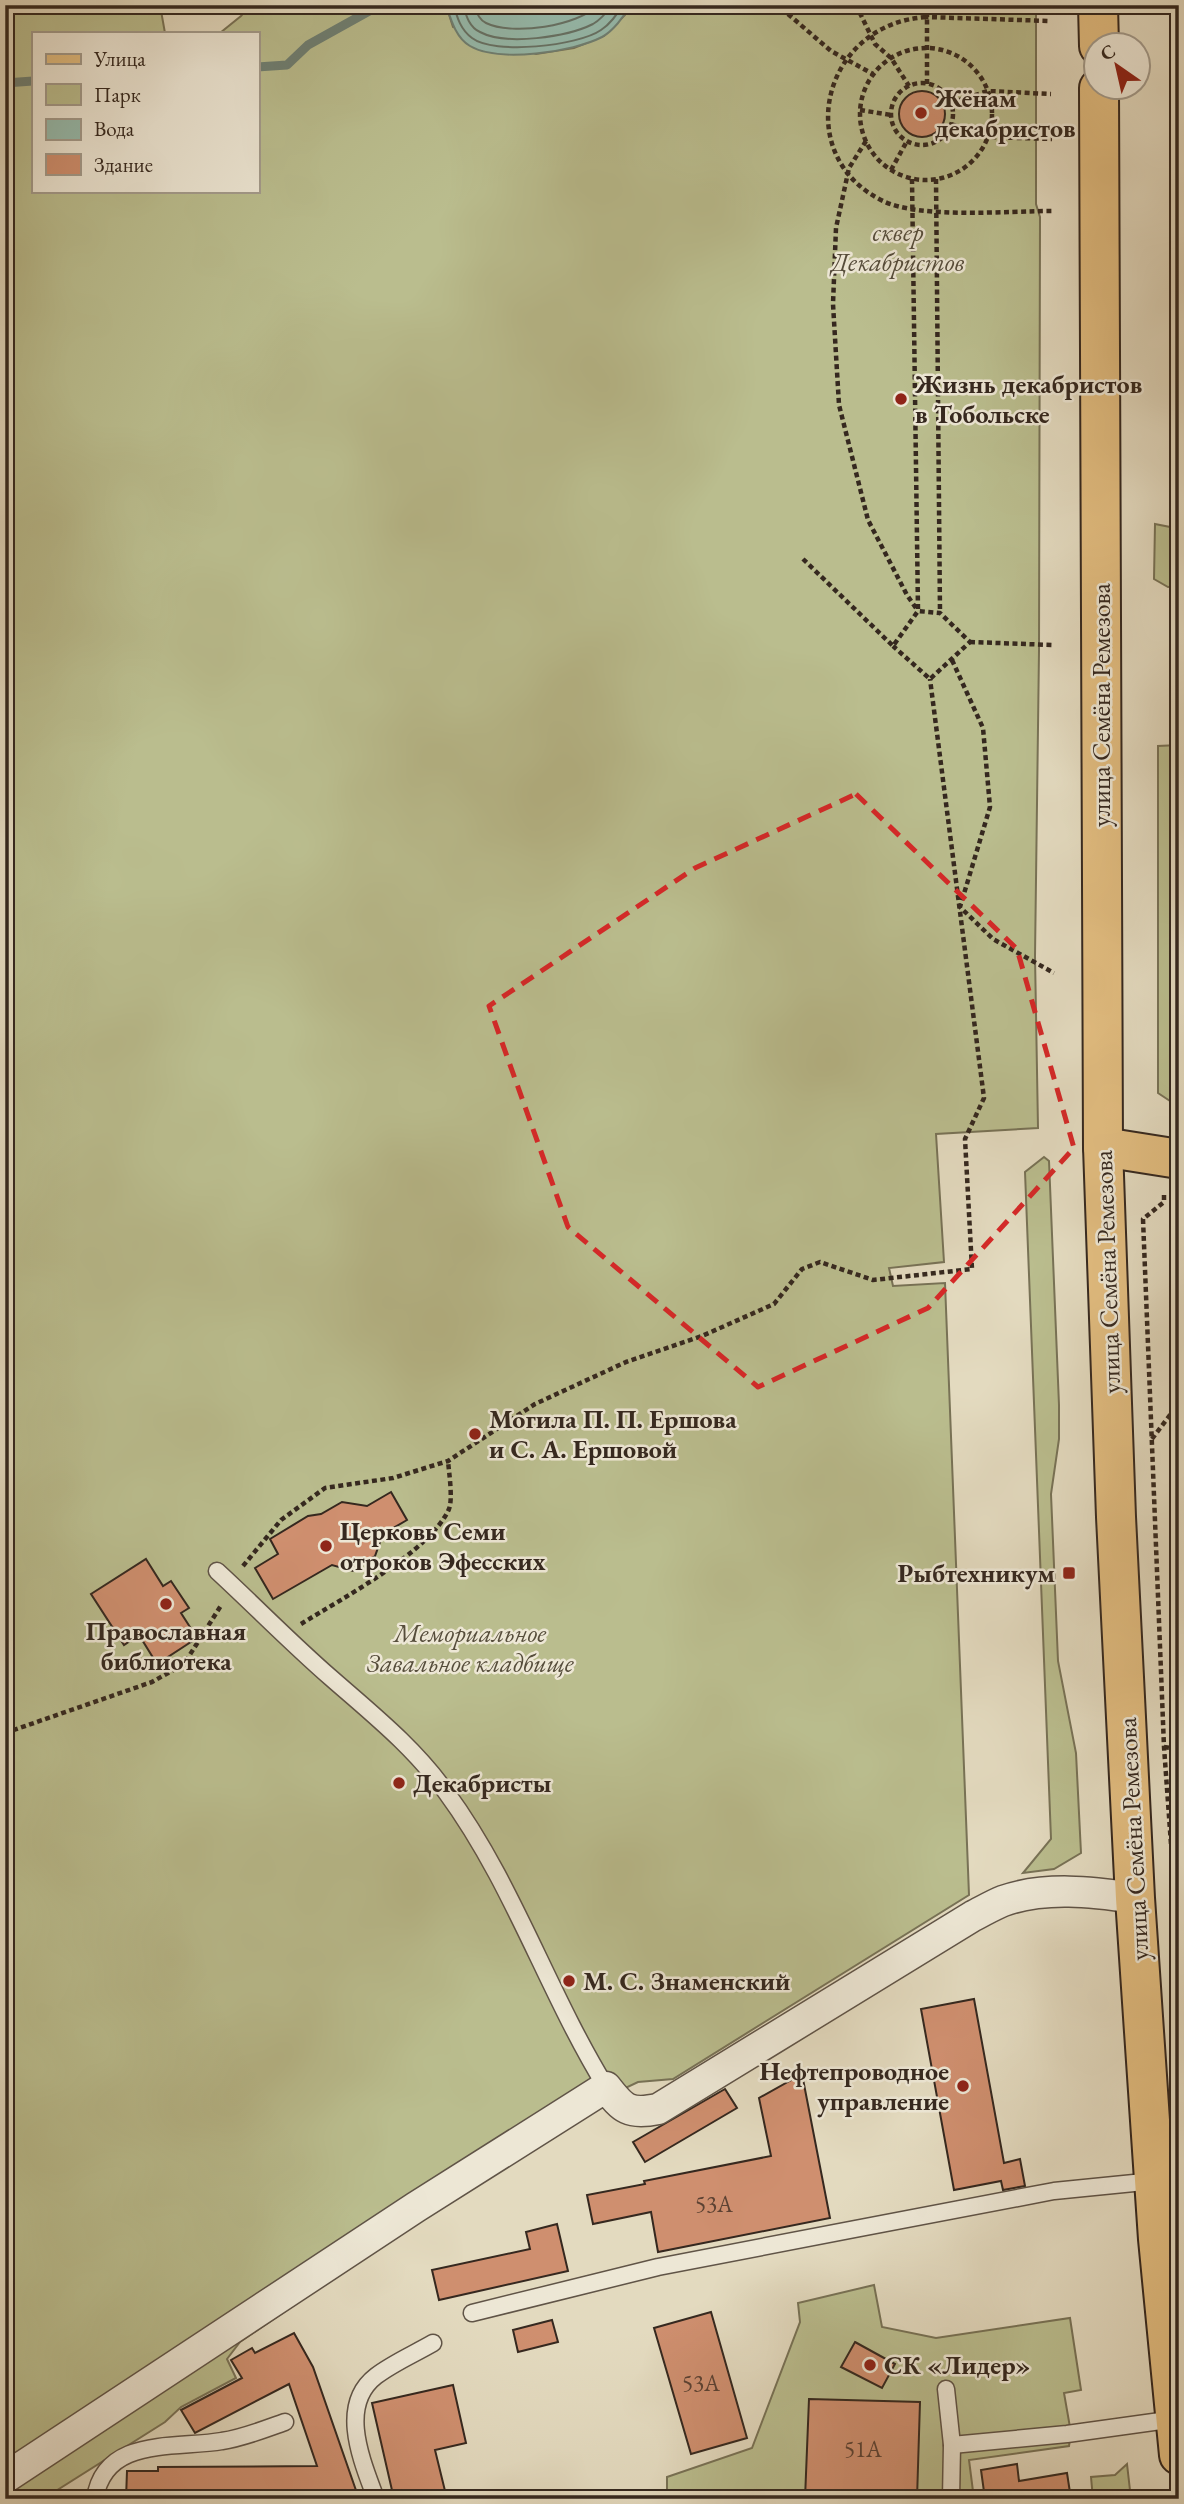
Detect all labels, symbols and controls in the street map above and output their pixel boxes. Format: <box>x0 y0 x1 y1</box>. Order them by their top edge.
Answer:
legend <box>32 32 259 192</box>
north arrow <box>1082 32 1152 102</box>
text: С <box>1095 38 1120 66</box>
text: Улица <box>93 45 146 72</box>
text: Парк <box>94 81 141 108</box>
place label: Жёнам декабристов <box>934 81 1076 145</box>
marker: Жёнам декабристов <box>913 105 929 121</box>
text: Вода <box>94 115 135 142</box>
text: Здание <box>94 151 153 178</box>
park label: сквер Декабристов <box>829 215 965 279</box>
place label: Жизнь декабристов в Тобольске <box>914 367 1142 431</box>
marker: Жизнь декабристов в Тобольске <box>893 391 909 407</box>
street label: улица Семёна Ремезова <box>1084 582 1118 827</box>
street label: улица Семёна Ремезова <box>1086 1149 1128 1394</box>
place label: Могила П. П. Ершова и С. А. Ершовой <box>489 1402 737 1466</box>
marker: Могила П. П. Ершова и С. А. Ершовой <box>467 1426 483 1442</box>
place label: Церковь Семи отроков Эфесских <box>340 1514 546 1578</box>
marker: Церковь Семи отроков Эфесских <box>318 1538 334 1554</box>
place label: Рыбтехникум <box>898 1556 1055 1590</box>
marker: Рыбтехникум <box>1061 1565 1077 1581</box>
marker: Православная библиотека <box>158 1596 174 1612</box>
place label: Православная библиотека <box>86 1614 246 1678</box>
park label: Мемориальное Завальное кладбище <box>366 1616 575 1680</box>
street label: улица Семёна Ремезова <box>1110 1716 1156 1962</box>
place label: Декабристы <box>413 1766 552 1800</box>
marker: Декабристы <box>391 1775 407 1791</box>
place label: М. С. Знаменский <box>583 1964 790 1998</box>
marker: М. С. Знаменский <box>561 1973 577 1989</box>
place label: Нефтепроводное управление <box>759 2054 949 2118</box>
marker: Нефтепроводное управление <box>955 2078 971 2094</box>
house number: 53А <box>695 2189 734 2219</box>
place label: СК «Лидер» <box>884 2348 1031 2382</box>
marker: СК «Лидер» <box>862 2357 878 2373</box>
house number: 53А <box>682 2368 721 2398</box>
house number: 51А <box>844 2434 883 2464</box>

